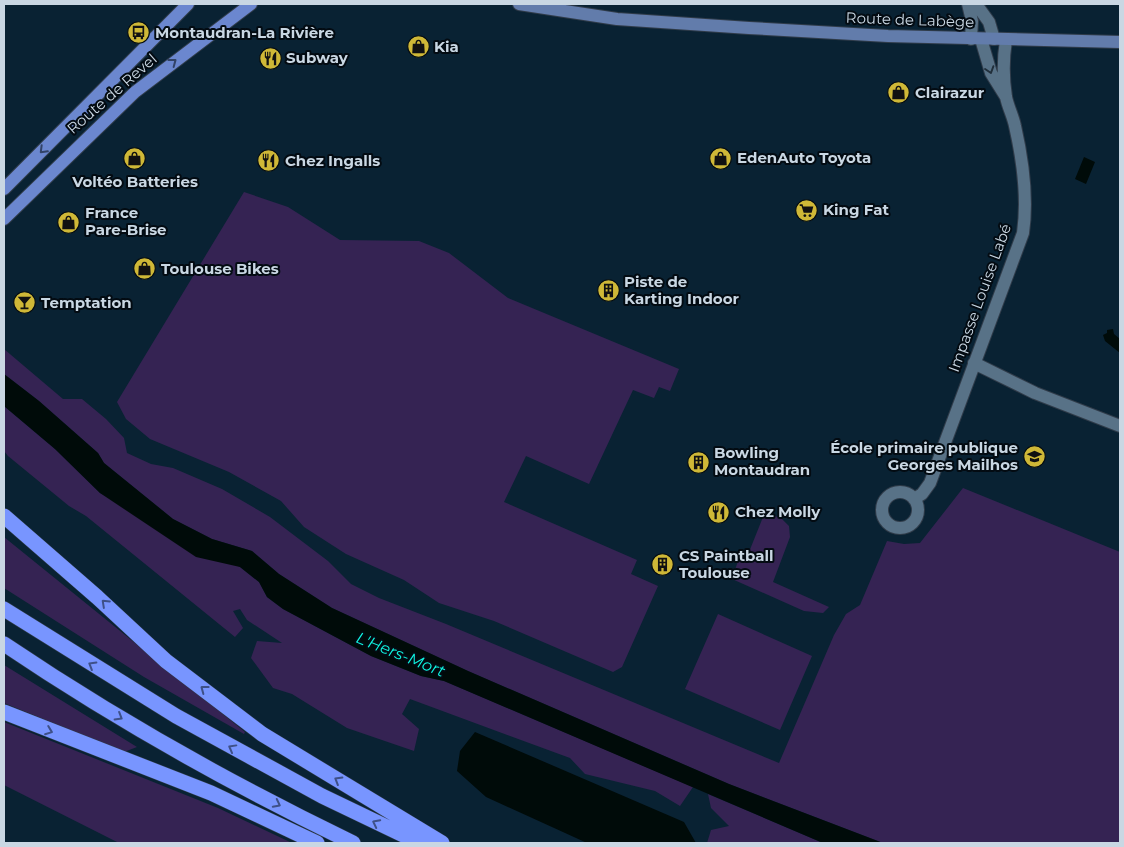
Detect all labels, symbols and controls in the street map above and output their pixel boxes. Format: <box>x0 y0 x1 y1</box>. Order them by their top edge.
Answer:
street label: Route de Labège <box>845 8 975 31</box>
bus stop icon: Montaudran-La Rivière <box>127 21 151 45</box>
place label: Montaudran-La Rivière <box>155 23 334 42</box>
shop icon: Kia <box>406 35 430 59</box>
place label: Kia <box>434 37 459 56</box>
restaurant icon: Subway <box>258 46 282 70</box>
place label: Subway <box>286 48 349 67</box>
street label: Route de Revel <box>63 49 161 138</box>
one-way arrow <box>167 59 177 68</box>
one-way arrow <box>985 65 995 73</box>
shop icon: Clairazur <box>887 81 911 105</box>
place label: Clairazur <box>915 83 985 102</box>
one-way arrow <box>39 144 48 153</box>
shop icon: EdenAuto Toyota <box>709 146 733 170</box>
shop icon: Voltéo Batteries <box>123 147 147 171</box>
place label: EdenAuto Toyota <box>737 148 871 167</box>
restaurant icon: Chez Ingalls <box>257 149 281 173</box>
place label: Chez Ingalls <box>285 151 380 170</box>
place label: Voltéo Batteries <box>71 172 198 191</box>
supermarket icon: King Fat <box>795 198 819 222</box>
place label: King Fat <box>823 200 889 219</box>
place label: France Pare-Brise <box>85 203 167 239</box>
shop icon: France Pare-Brise <box>57 210 81 234</box>
street label: Impasse Louise Labé <box>944 221 1015 375</box>
shop icon: Toulouse Bikes <box>133 257 157 281</box>
place label: Toulouse Bikes <box>161 259 279 278</box>
place label: Piste de Karting Indoor <box>624 272 739 308</box>
building icon: Piste de Karting Indoor <box>596 279 620 303</box>
bar icon: Temptation <box>13 291 37 315</box>
place label: Temptation <box>41 293 132 312</box>
place label: École primaire publique Georges Mailhos <box>830 438 1018 474</box>
place label: Bowling Montaudran <box>714 443 810 479</box>
school or university icon: École primaire publique Georges Mailhos <box>1022 445 1046 469</box>
building icon: Bowling Montaudran <box>686 450 710 474</box>
restaurant icon: Chez Molly <box>707 500 731 524</box>
place label: Chez Molly <box>735 502 821 521</box>
place label: CS Paintball Toulouse <box>679 546 774 582</box>
building icon: CS Paintball Toulouse <box>651 553 675 577</box>
one-way arrow <box>101 600 110 609</box>
water label: L'Hers-Mort <box>354 628 448 681</box>
one-way arrow <box>88 662 97 672</box>
one-way arrow <box>201 687 210 695</box>
one-way arrow <box>114 710 123 720</box>
one-way arrow <box>44 725 53 735</box>
one-way arrow <box>228 744 237 754</box>
one-way arrow <box>335 777 344 787</box>
one-way arrow <box>271 798 280 808</box>
one-way arrow <box>372 819 381 829</box>

